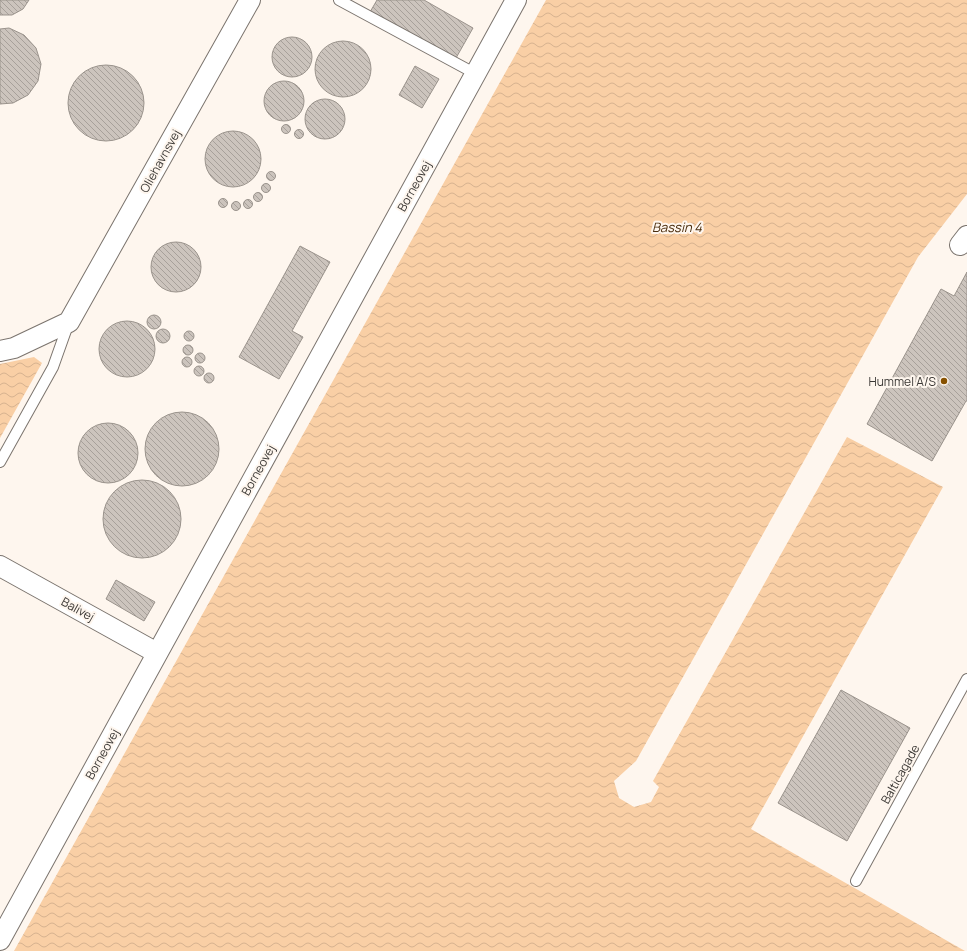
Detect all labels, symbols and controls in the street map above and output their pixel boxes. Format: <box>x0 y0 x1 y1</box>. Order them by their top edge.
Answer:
street label: Oliehavnsvej <box>136 126 184 196</box>
street label: Borneovej <box>393 158 435 214</box>
water label: Bassin 4 <box>652 218 702 236</box>
place label: Hummel A/S <box>868 373 936 390</box>
marker: Hummel A/S <box>939 376 949 386</box>
street label: Borneovej <box>237 442 279 498</box>
street label: Balivej <box>58 593 98 625</box>
street label: Borneovej <box>81 726 123 782</box>
street label: Balticagade <box>877 741 923 807</box>

